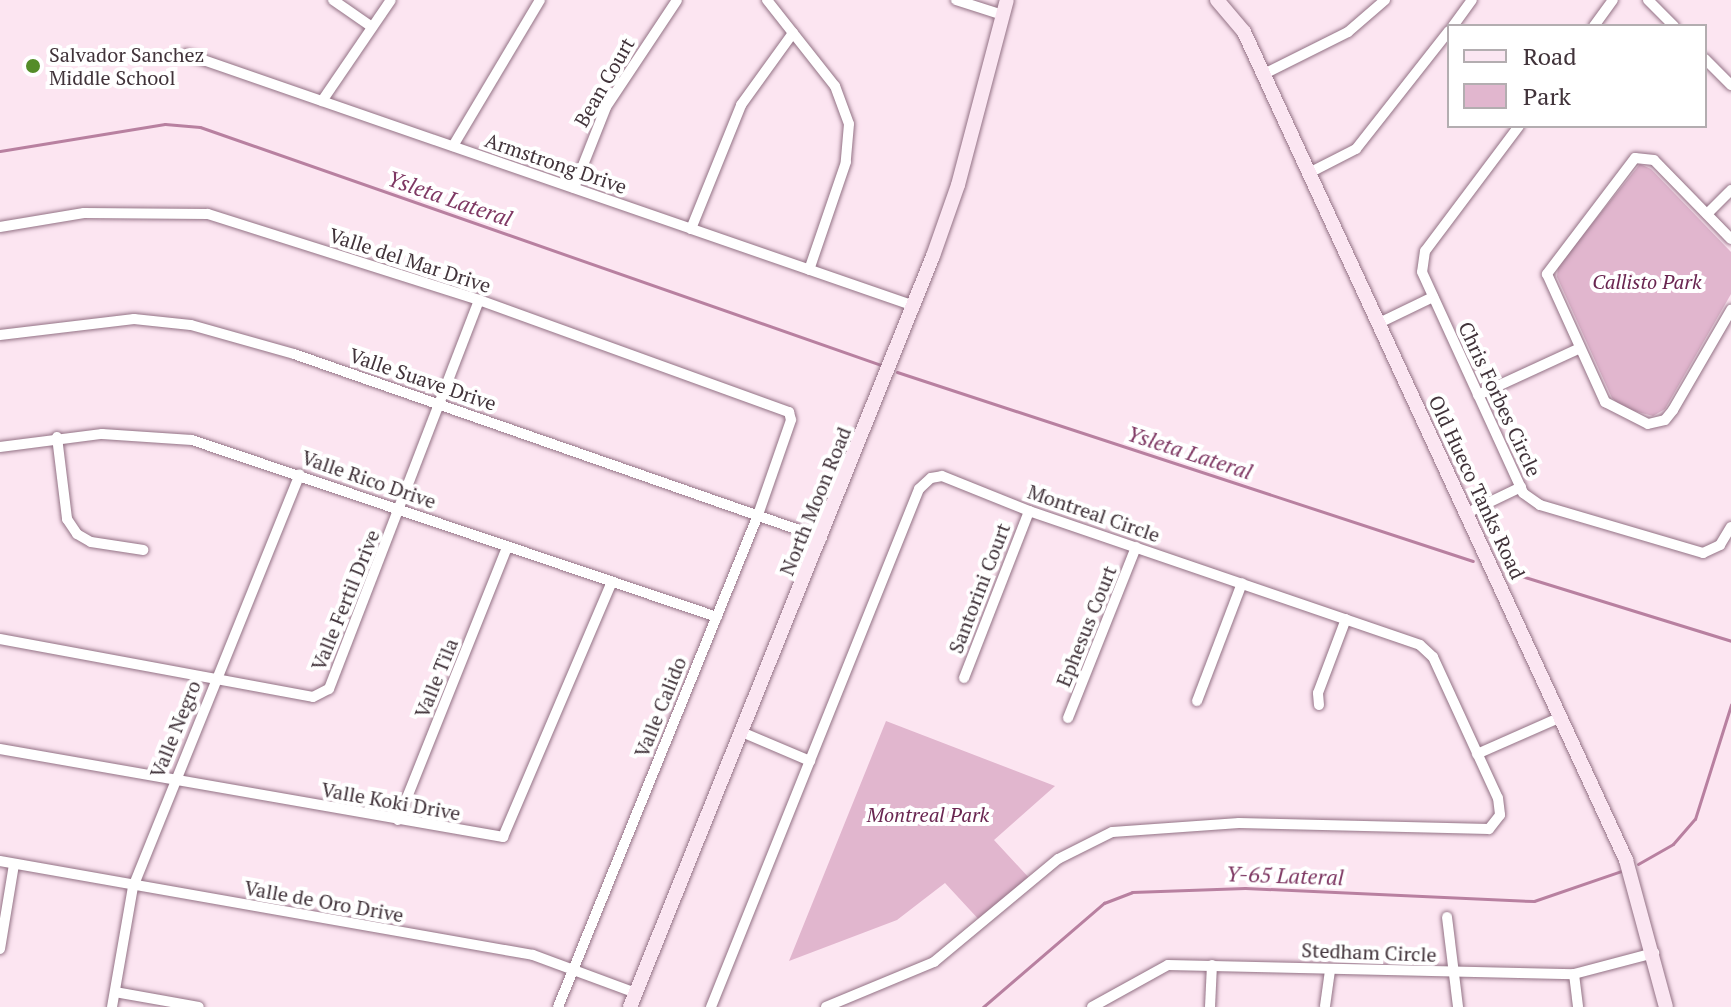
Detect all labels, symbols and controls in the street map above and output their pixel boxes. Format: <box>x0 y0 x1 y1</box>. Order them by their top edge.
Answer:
legend <box>1447 24 1707 128</box>
street label: Bean Court <box>569 33 639 131</box>
text: Road <box>1523 40 1577 72</box>
place label: Salvador Sanchez Middle School <box>49 42 204 89</box>
marker: Salvador Sanchez Middle School <box>24 57 42 75</box>
text: Park <box>1523 80 1571 112</box>
street label: Armstrong Drive <box>482 127 630 199</box>
water label: Ysleta Lateral <box>384 164 516 232</box>
street label: Valle del Mar Drive <box>326 223 494 297</box>
park label: Callisto Park <box>1592 269 1702 293</box>
street label: Chris Forbes Circle <box>1454 318 1546 480</box>
street label: Valle Suave Drive <box>346 343 500 415</box>
street label: Old Hueco Tanks Road <box>1424 391 1530 583</box>
water label: Ysleta Lateral <box>1124 419 1256 485</box>
street label: North Moon Road <box>774 423 856 579</box>
street label: Valle Rico Drive <box>299 445 439 513</box>
street label: Montreal Circle <box>1025 479 1163 547</box>
street label: Santorini Court <box>943 519 1015 657</box>
street label: Valle Fertil Drive <box>306 526 384 674</box>
street label: Ephesus Court <box>1051 562 1121 690</box>
street label: Valle Tila <box>409 635 463 721</box>
street label: Valle Calido <box>629 653 691 761</box>
street label: Valle Negro <box>145 677 205 781</box>
street label: Valle Koki Drive <box>319 777 463 825</box>
park label: Montreal Park <box>867 802 989 826</box>
water label: Y-65 Lateral <box>1226 860 1344 890</box>
street label: Valle de Oro Drive <box>243 875 405 927</box>
street label: Stedham Circle <box>1301 938 1437 966</box>

